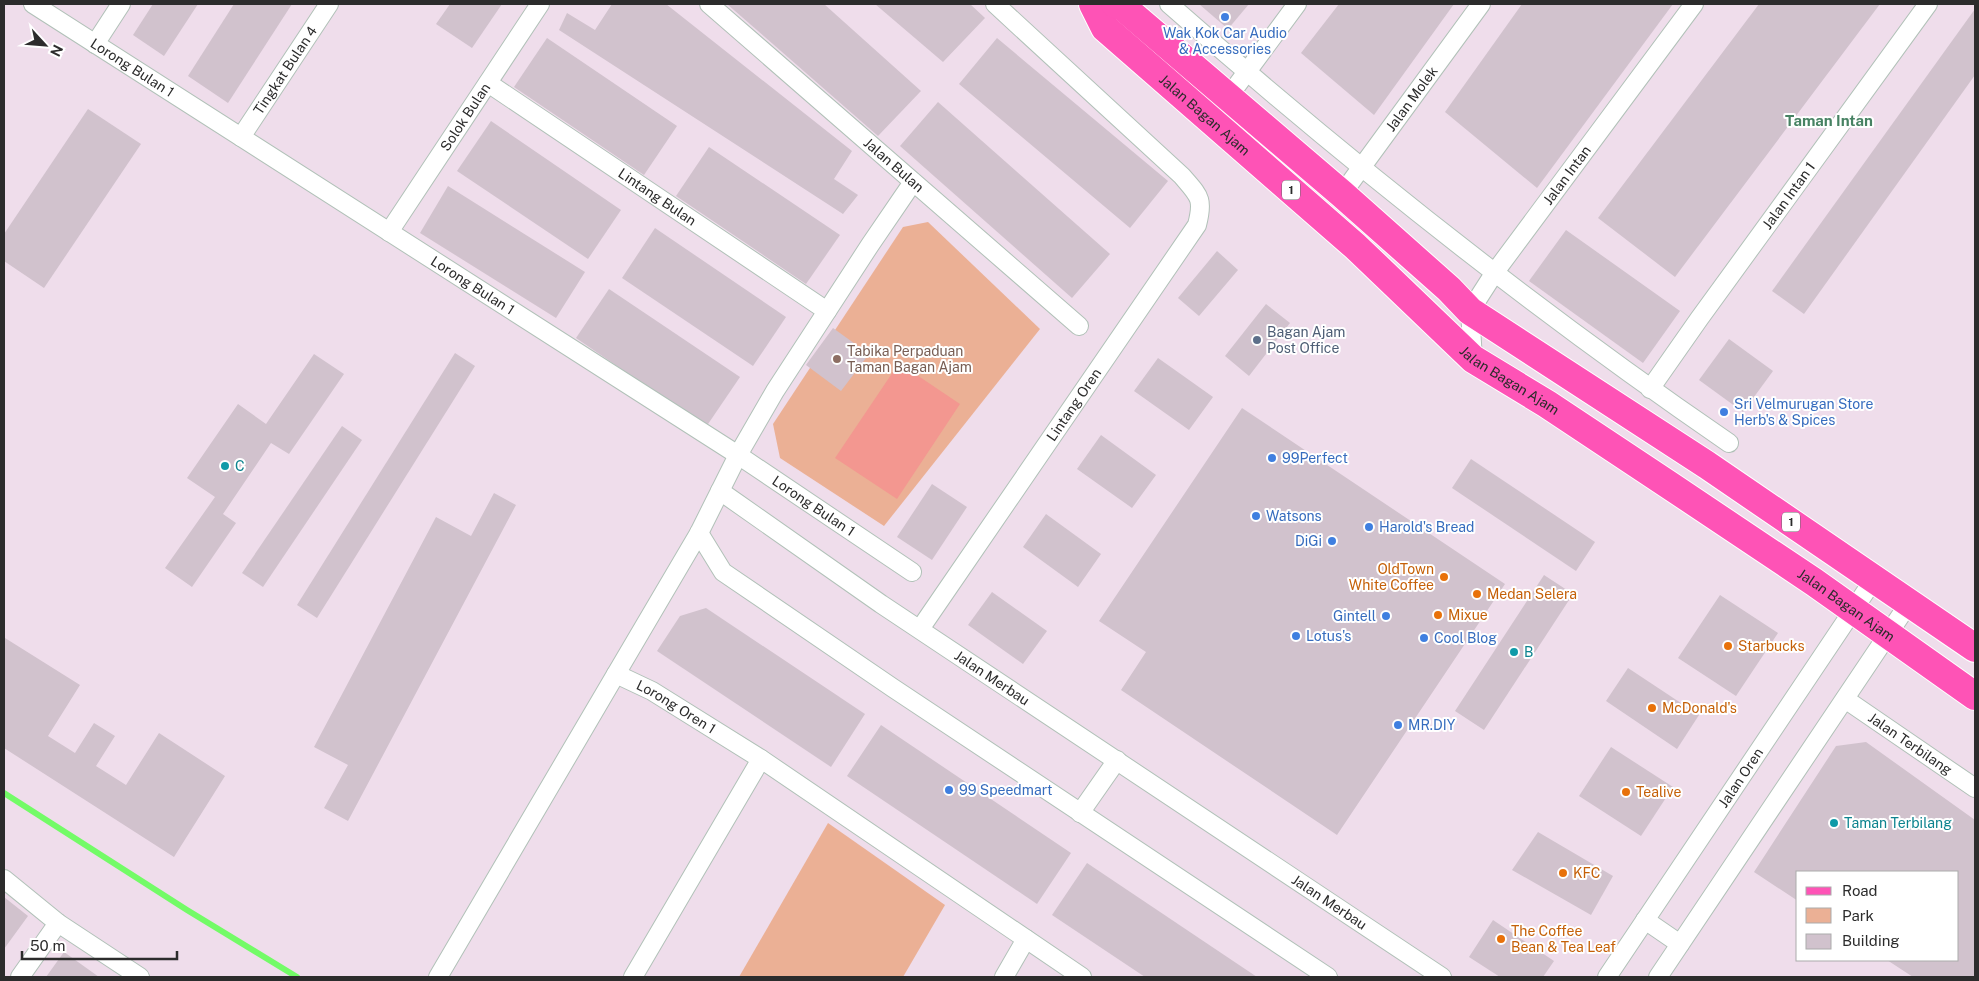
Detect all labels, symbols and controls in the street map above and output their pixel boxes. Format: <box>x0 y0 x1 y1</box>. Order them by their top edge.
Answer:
marker: Wak Kok Car Audio & Accessories <box>1219 11 1231 23</box>
north arrow <box>20 20 70 70</box>
street label: Tingkat Bulan 4 <box>250 23 320 117</box>
place label: Wak Kok Car Audio & Accessories <box>1163 25 1287 57</box>
street label: Lorong Bulan 1 <box>88 35 177 100</box>
text: N <box>47 42 66 59</box>
street label: Jalan Molek <box>1383 63 1441 134</box>
street label: Jalan Bagan Ajam <box>1156 71 1253 159</box>
street label: Solok Bulan <box>437 80 493 154</box>
district label: Taman Intan <box>1785 112 1873 129</box>
street label: Jalan Bulan <box>861 134 927 195</box>
street label: Jalan Intan <box>1540 142 1594 208</box>
street label: Jalan Intan 1 <box>1759 159 1818 232</box>
street label: Lintang Bulan <box>615 165 699 229</box>
road number: 1 <box>1282 180 1300 200</box>
street label: Lorong Bulan 1 <box>428 253 517 318</box>
place label: Bagan Ajam Post Office <box>1267 324 1345 356</box>
marker: Bagan Ajam Post Office <box>1251 334 1263 346</box>
place label: Tabika Perpaduan Taman Bagan Ajam <box>847 343 972 375</box>
street label: Jalan Bagan Ajam <box>1456 343 1562 418</box>
marker: Tabika Perpaduan Taman Bagan Ajam <box>831 353 843 365</box>
street label: Lintang Oren <box>1043 365 1104 444</box>
place label: Sri Velmurugan Store Herb's & Spices <box>1734 396 1874 428</box>
marker: Sri Velmurugan Store Herb's & Spices <box>1718 406 1730 418</box>
place label: 99Perfect <box>1282 450 1348 466</box>
marker: 99Perfect <box>1266 452 1278 464</box>
place label: C <box>235 458 245 474</box>
marker: C <box>219 460 231 472</box>
street label: Lorong Bulan 1 <box>769 472 858 539</box>
place label: Watsons <box>1266 508 1322 524</box>
marker: Watsons <box>1250 510 1262 522</box>
road number: 1 <box>1782 512 1800 532</box>
place label: Harold's Bread <box>1379 519 1474 535</box>
marker: Harold's Bread <box>1363 521 1375 533</box>
place label: DiGi <box>1295 533 1322 549</box>
marker: DiGi <box>1326 535 1338 547</box>
place label: OldTown White Coffee <box>1349 561 1434 593</box>
street label: Jalan Bagan Ajam <box>1795 565 1898 645</box>
marker: OldTown White Coffee <box>1438 571 1450 583</box>
place label: Medan Selera <box>1487 586 1577 602</box>
marker: Medan Selera <box>1471 588 1483 600</box>
place label: Mixue <box>1448 607 1488 623</box>
place label: Gintell <box>1333 608 1376 624</box>
marker: Mixue <box>1432 609 1444 621</box>
marker: Gintell <box>1380 610 1392 622</box>
place label: Lotus's <box>1306 628 1351 644</box>
marker: Lotus's <box>1290 630 1302 642</box>
place label: Cool Blog <box>1434 630 1497 646</box>
marker: Cool Blog <box>1418 632 1430 644</box>
place label: Starbucks <box>1738 638 1804 654</box>
marker: Starbucks <box>1722 640 1734 652</box>
place label: B <box>1524 644 1533 660</box>
marker: B <box>1508 646 1520 658</box>
street label: Jalan Merbau <box>952 647 1032 708</box>
street label: Lorong Oren 1 <box>634 677 719 737</box>
place label: McDonald's <box>1662 700 1737 716</box>
marker: McDonald's <box>1646 702 1658 714</box>
street label: Jalan Terbilang <box>1865 709 1955 778</box>
place label: MR.DIY <box>1408 717 1456 733</box>
marker: MR.DIY <box>1392 719 1404 731</box>
street label: Jalan Oren <box>1715 745 1766 810</box>
place label: 99 Speedmart <box>959 782 1052 798</box>
marker: 99 Speedmart <box>943 784 955 796</box>
place label: Tealive <box>1636 784 1681 800</box>
marker: Tealive <box>1620 786 1632 798</box>
place label: Taman Terbilang <box>1844 815 1952 831</box>
marker: Taman Terbilang <box>1828 817 1840 829</box>
place label: KFC <box>1573 865 1601 881</box>
marker: KFC <box>1557 867 1569 879</box>
street label: Jalan Merbau <box>1289 871 1370 933</box>
legend <box>1796 871 1959 961</box>
text: Road <box>1842 882 1878 899</box>
text: Park <box>1842 907 1874 924</box>
place label: The Coffee Bean & Tea Leaf <box>1511 923 1616 955</box>
scale bar <box>22 928 178 960</box>
text: Building <box>1842 932 1900 949</box>
marker: The Coffee Bean & Tea Leaf <box>1495 933 1507 945</box>
text: 50 m <box>30 937 65 954</box>

